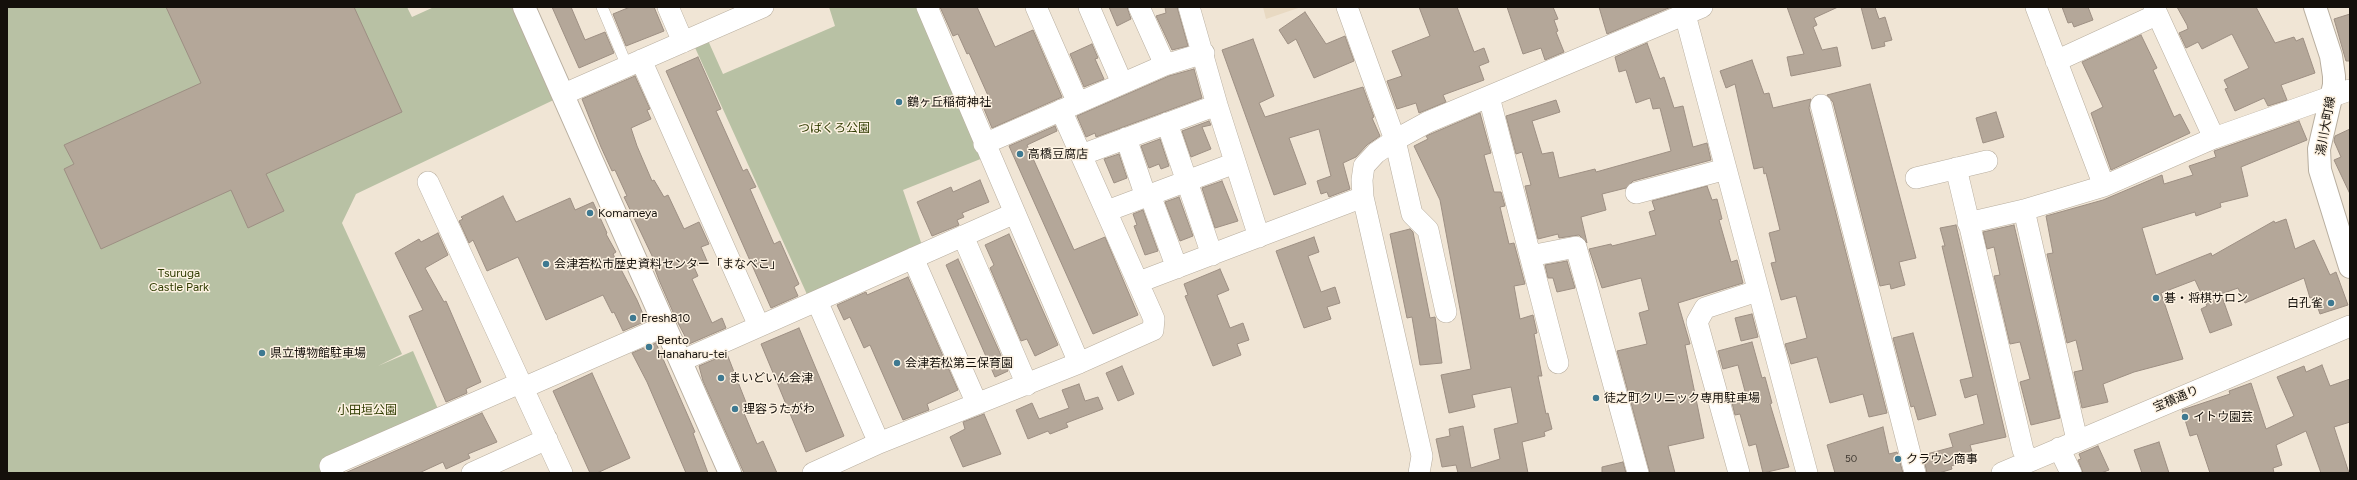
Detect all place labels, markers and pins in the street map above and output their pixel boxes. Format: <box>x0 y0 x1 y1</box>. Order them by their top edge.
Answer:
place label: 鶴ヶ丘稲荷神社 <box>907 95 991 109</box>
marker: 鶴ヶ丘稲荷神社 <box>894 97 904 107</box>
place label: 高橋豆腐店 <box>1028 147 1088 161</box>
marker: 高橋豆腐店 <box>1015 149 1025 159</box>
place label: Komameya <box>598 206 657 220</box>
marker: Komameya <box>585 208 595 218</box>
place label: 会津若松市歴史資料センター「まなべこ」 <box>554 257 782 271</box>
marker: 会津若松市歴史資料センター「まなべこ」 <box>541 259 551 269</box>
place label: 碁・将棋サロン <box>2164 291 2248 305</box>
marker: 碁・将棋サロン <box>2151 293 2161 303</box>
place label: 白孔雀 <box>2287 296 2323 310</box>
marker: 白孔雀 <box>2326 298 2336 308</box>
place label: Fresh810 <box>641 311 690 325</box>
marker: Fresh810 <box>628 313 638 323</box>
place label: Bento Hanaharu-tei <box>657 333 727 361</box>
marker: Bento Hanaharu-tei <box>644 342 654 352</box>
place label: 県立博物館駐車場 <box>270 346 366 360</box>
marker: 県立博物館駐車場 <box>257 348 267 358</box>
place label: 会津若松第三保育園 <box>905 356 1013 370</box>
marker: 会津若松第三保育園 <box>892 358 902 368</box>
place label: まいどいん会津 <box>729 371 813 385</box>
marker: まいどいん会津 <box>716 373 726 383</box>
place label: 徒之町クリニック専用駐車場 <box>1604 391 1760 405</box>
marker: 徒之町クリニック専用駐車場 <box>1591 393 1601 403</box>
place label: 理容うたがわ <box>743 402 815 416</box>
marker: 理容うたがわ <box>730 404 740 414</box>
place label: イトウ園芸 <box>2193 410 2253 424</box>
marker: イトウ園芸 <box>2180 412 2190 422</box>
place label: クラウン商事 <box>1906 452 1978 466</box>
marker: クラウン商事 <box>1893 454 1903 464</box>

